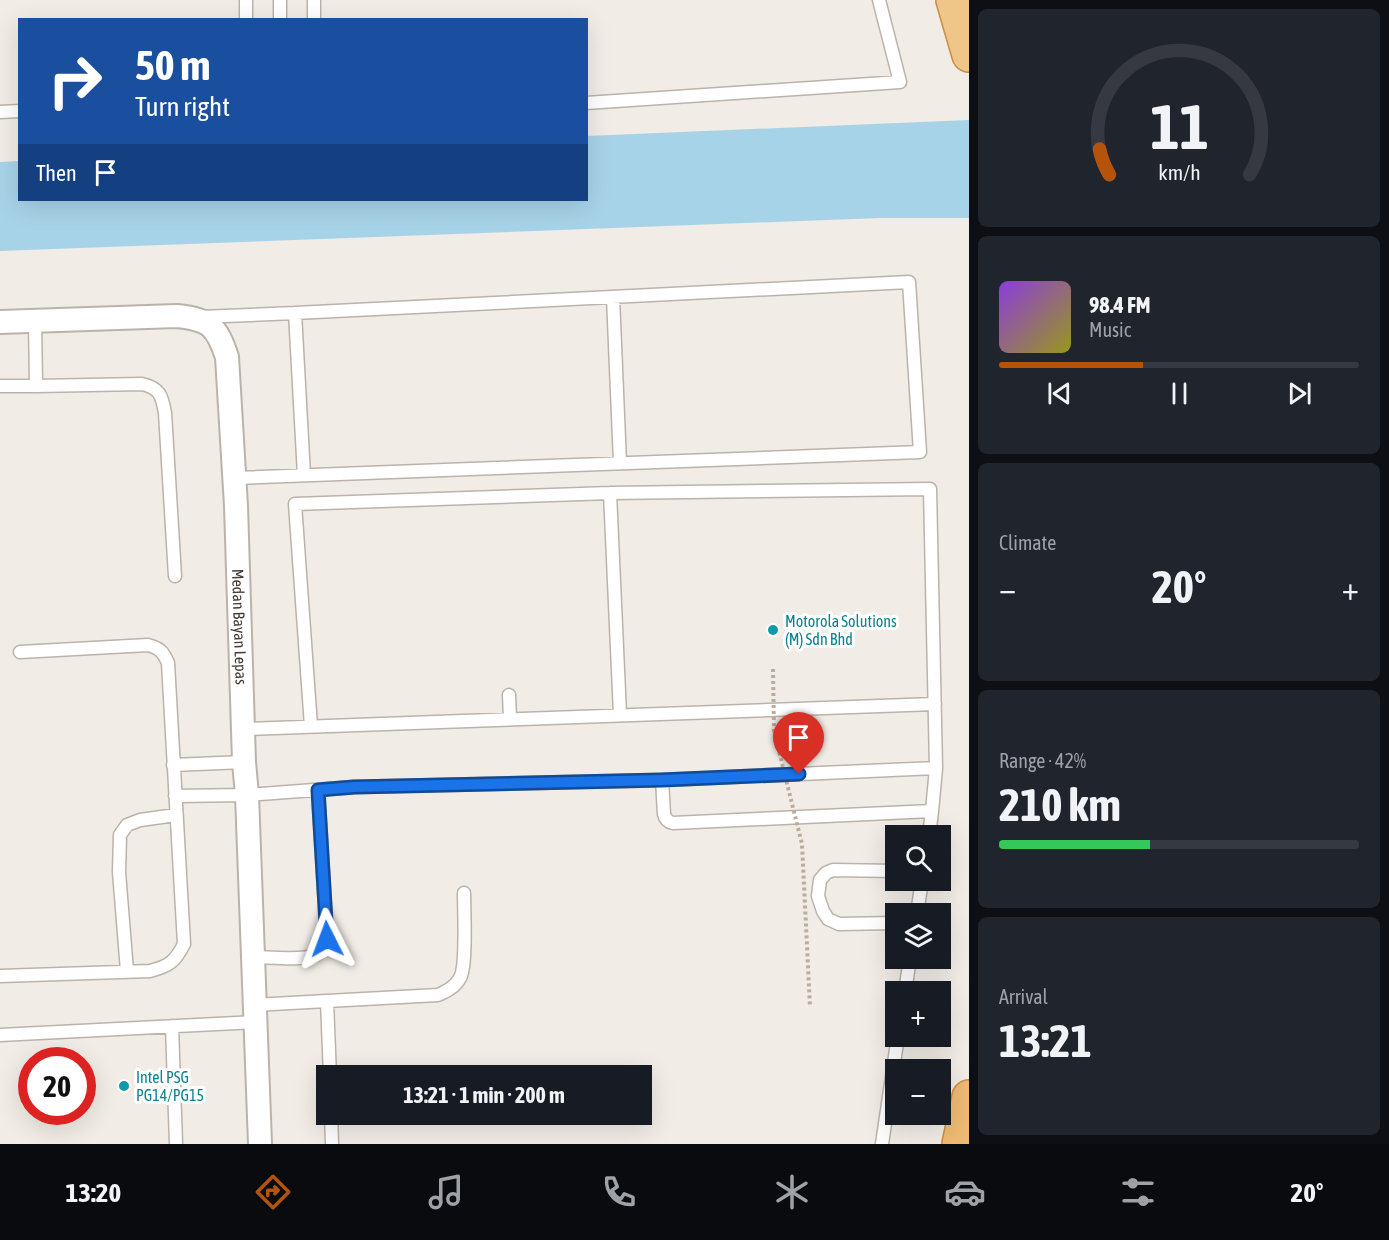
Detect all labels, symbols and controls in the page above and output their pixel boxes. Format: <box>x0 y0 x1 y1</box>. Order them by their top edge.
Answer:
text: 50 m <box>135 41 210 89</box>
icon: right <box>36 42 114 120</box>
text: Turn right <box>135 91 230 122</box>
text: 11 <box>1150 91 1208 162</box>
icon: arrive <box>89 156 122 189</box>
text: Then <box>36 160 77 186</box>
text: km/h <box>1158 160 1200 185</box>
text: 98.4 FM <box>1089 292 1151 318</box>
text: Music <box>1089 318 1131 341</box>
icon: previous <box>1043 377 1076 410</box>
icon: pause <box>1163 377 1196 410</box>
icon: next <box>1283 377 1316 410</box>
text: Climate <box>999 531 1056 554</box>
text: 20° <box>1152 561 1206 613</box>
street label: Medan Bayan Lepas <box>229 568 251 685</box>
text: − <box>999 569 1016 607</box>
text: + <box>1342 569 1359 607</box>
place label: Motorola Solutions (M) Sdn Bhd <box>785 612 897 649</box>
marker: Motorola Solutions (M) Sdn Bhd <box>766 623 780 637</box>
pin <box>773 712 824 774</box>
icon: arrive <box>782 721 815 754</box>
text: Range · 42% <box>999 749 1086 772</box>
text: 210 km <box>999 779 1121 831</box>
map controls <box>885 825 951 1125</box>
button: search <box>885 825 951 891</box>
button: layers <box>885 903 951 969</box>
position arrow <box>295 907 359 971</box>
button: + <box>885 981 951 1047</box>
text: Arrival <box>999 985 1048 1008</box>
text: 13:21 <box>999 1015 1092 1067</box>
speed limit sign: 20 <box>18 1047 96 1125</box>
button: − <box>885 1059 951 1125</box>
place label: Intel PSG PG14/PG15 <box>136 1068 204 1104</box>
marker: Intel PSG PG14/PG15 <box>117 1079 131 1093</box>
text: 13:21 · 1 min · 200 m <box>403 1082 565 1108</box>
icon: directions <box>252 1171 294 1213</box>
icon: music <box>425 1171 467 1213</box>
icon: phone <box>598 1171 640 1213</box>
icon: climate <box>771 1171 813 1213</box>
icon: car <box>944 1171 986 1213</box>
icon: filters <box>1117 1171 1159 1213</box>
text: 13:20 <box>66 1177 121 1208</box>
text: 20° <box>1291 1177 1323 1208</box>

